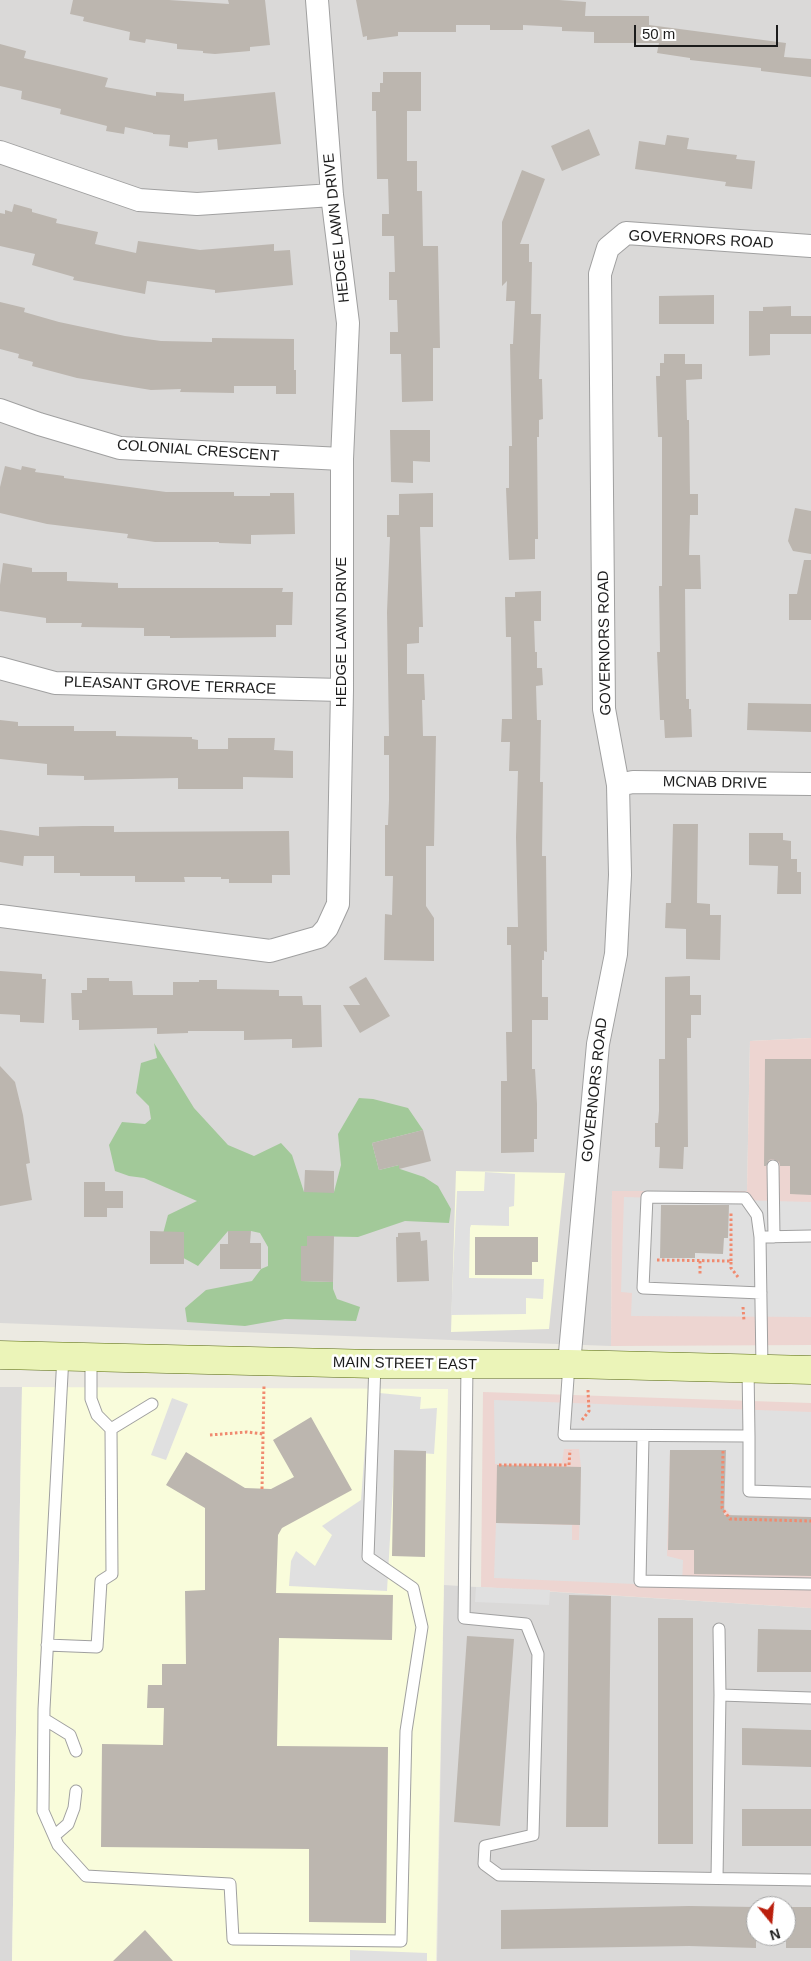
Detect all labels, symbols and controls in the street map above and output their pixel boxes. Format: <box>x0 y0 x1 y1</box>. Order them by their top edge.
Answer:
scale bar <box>636 15 780 47</box>
text: 50 m <box>642 25 675 42</box>
street label: HEDGE LAWN DRIVE <box>320 152 354 304</box>
street label: GOVERNORS ROAD <box>628 227 774 253</box>
street label: COLONIAL CRESCENT <box>116 436 280 466</box>
street label: HEDGE LAWN DRIVE <box>333 557 351 707</box>
street label: GOVERNORS ROAD <box>595 570 615 716</box>
street label: PLEASANT GROVE TERRACE <box>63 673 277 699</box>
street label: MCNAB DRIVE <box>663 773 767 793</box>
street label: GOVERNORS ROAD <box>578 1017 612 1163</box>
street label: MAIN STREET EAST <box>333 1354 477 1374</box>
north arrow <box>746 1896 796 1946</box>
text: N <box>768 1925 782 1944</box>

